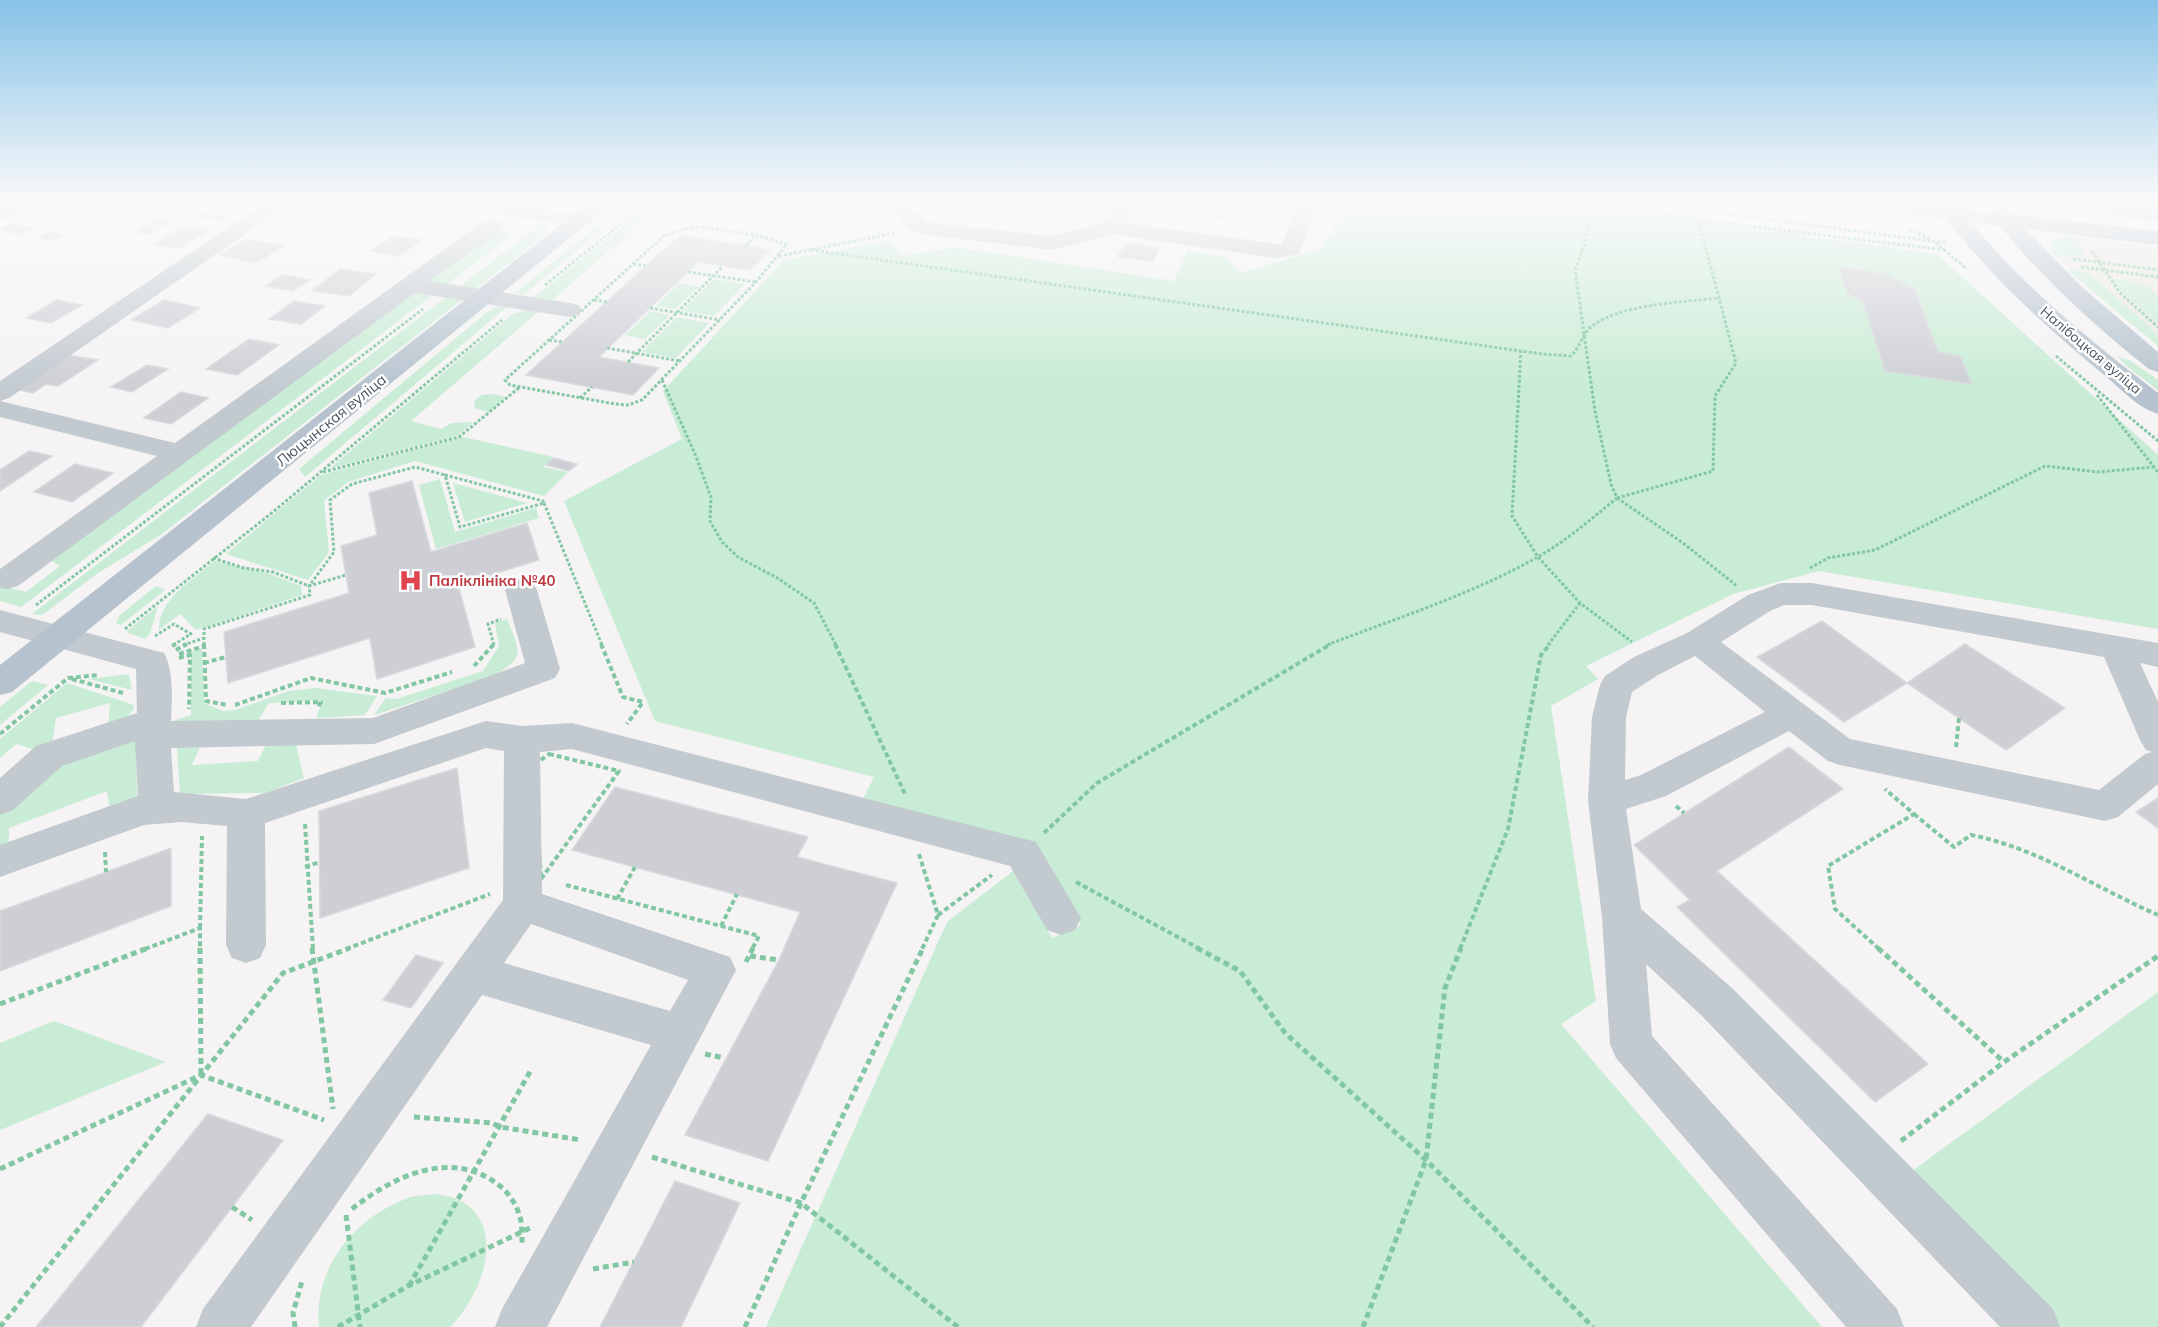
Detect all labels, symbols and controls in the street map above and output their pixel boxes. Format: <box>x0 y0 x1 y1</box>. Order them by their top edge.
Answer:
street label: Налібоцкая вуліца <box>2037 302 2145 398</box>
street label: Люцынская вуліца <box>272 370 390 470</box>
hospital icon: Паліклініка №40 <box>398 567 424 593</box>
place label: Паліклініка №40 <box>429 571 555 590</box>

